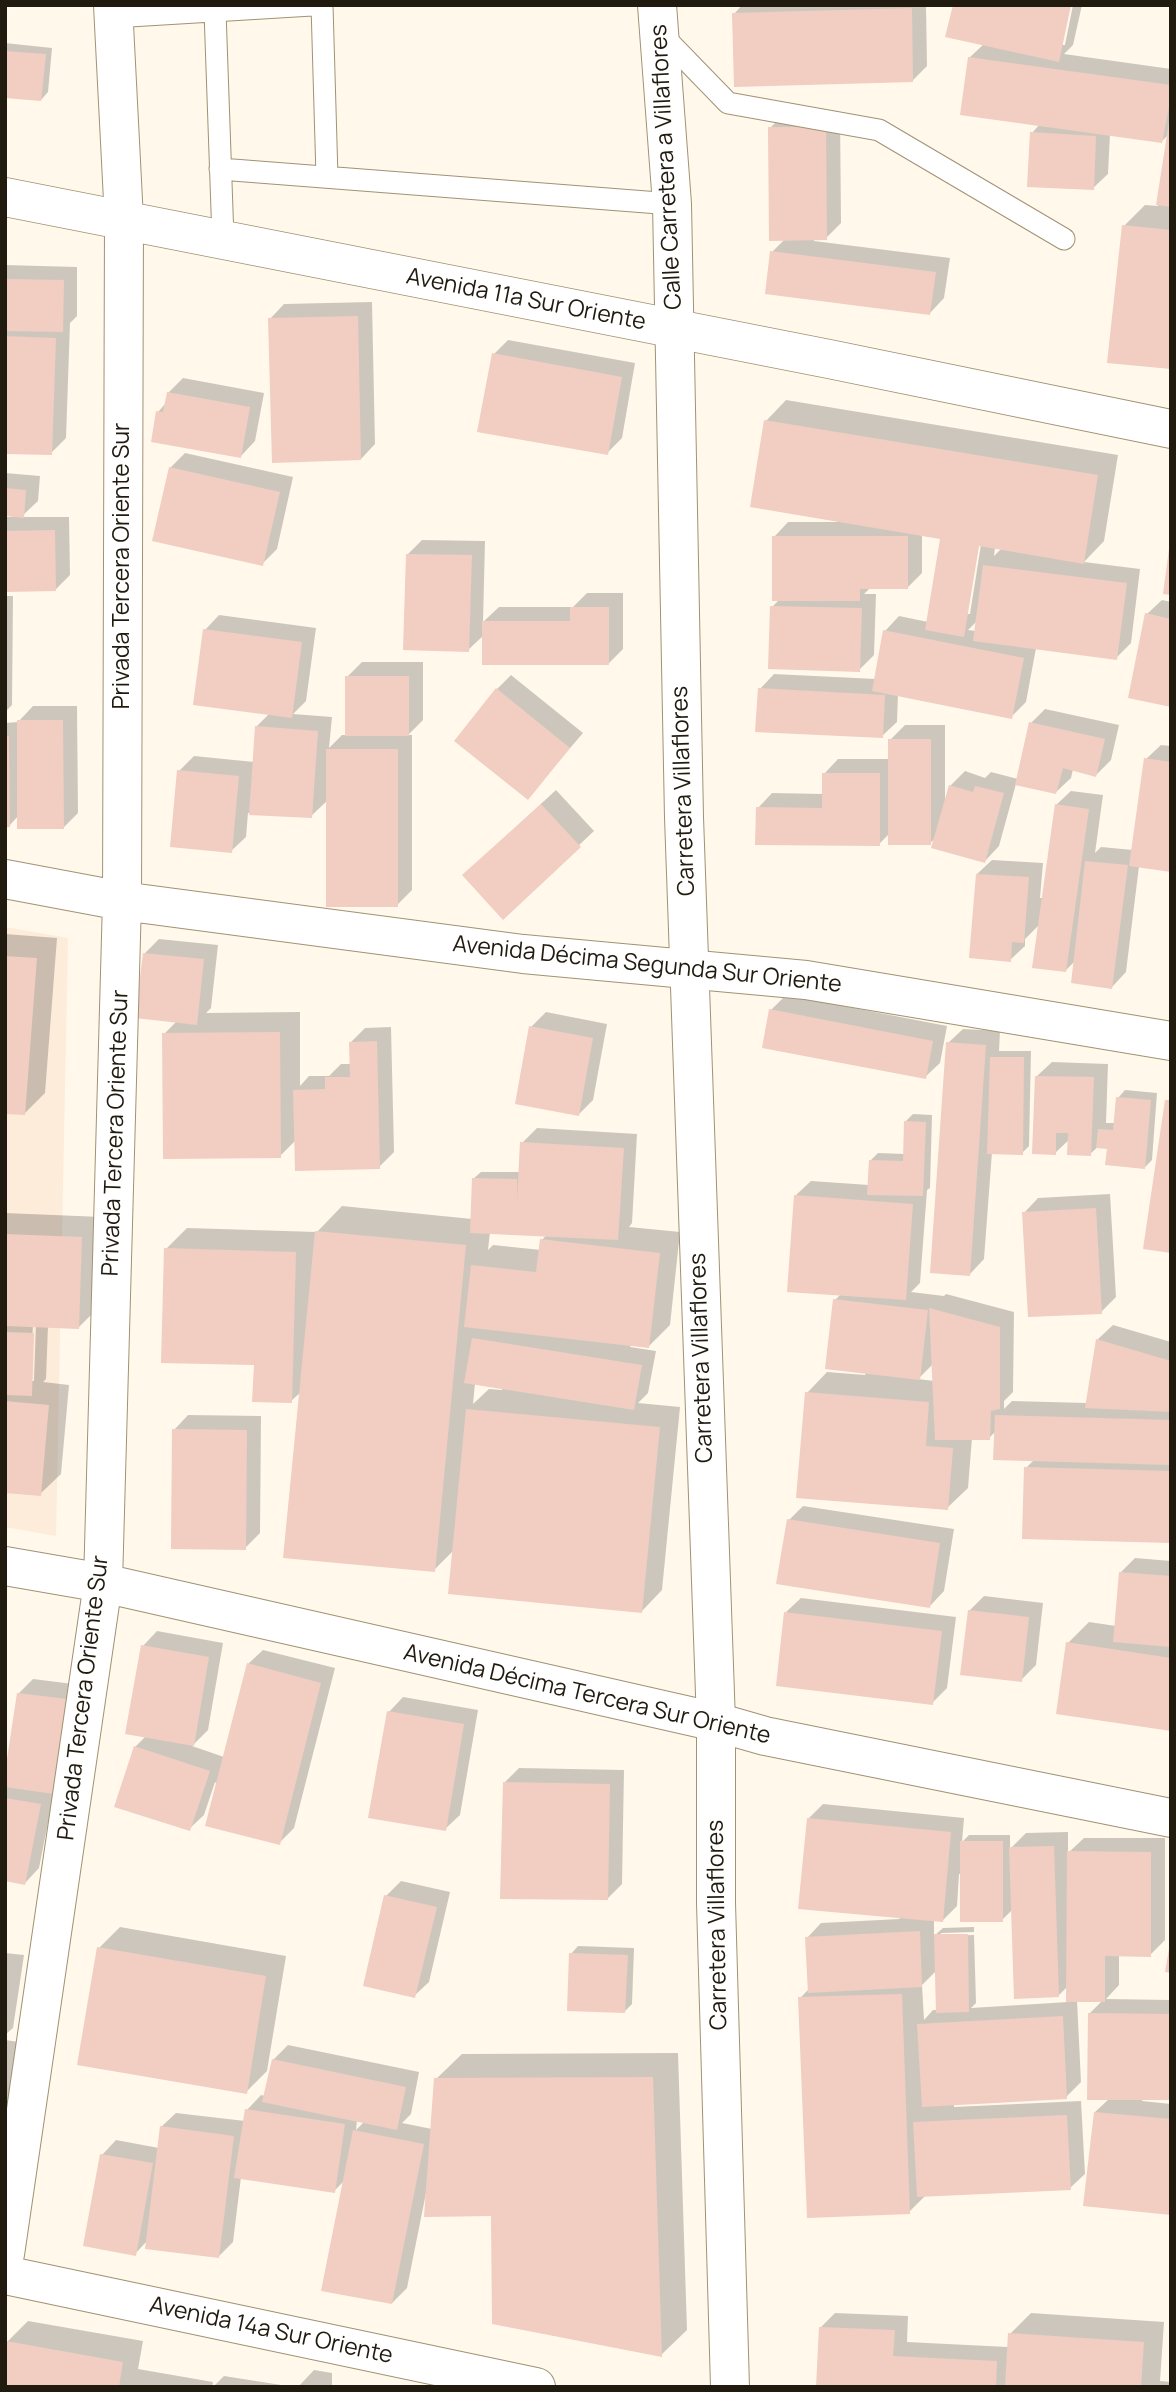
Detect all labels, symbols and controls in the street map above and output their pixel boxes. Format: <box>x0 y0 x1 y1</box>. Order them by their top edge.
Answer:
street label: Calle Carretera a Villaflores <box>646 24 688 310</box>
street label: Avenida 11a Sur Oriente <box>404 263 648 337</box>
street label: Privada Tercera Oriente Sur <box>109 423 137 709</box>
street label: Carretera Villaflores <box>667 685 701 897</box>
street label: Avenida Décima Segunda Sur Oriente <box>451 931 843 999</box>
street label: Privada Tercera Oriente Sur <box>97 989 135 1277</box>
street label: Carretera Villaflores <box>685 1252 719 1464</box>
street label: Privada Tercera Oriente Sur <box>53 1554 115 1842</box>
street label: Avenida Décima Tercera Sur Oriente <box>401 1639 773 1751</box>
street label: Carretera Villaflores <box>702 1820 734 2030</box>
street label: Avenida 14a Sur Oriente <box>147 2292 395 2370</box>

